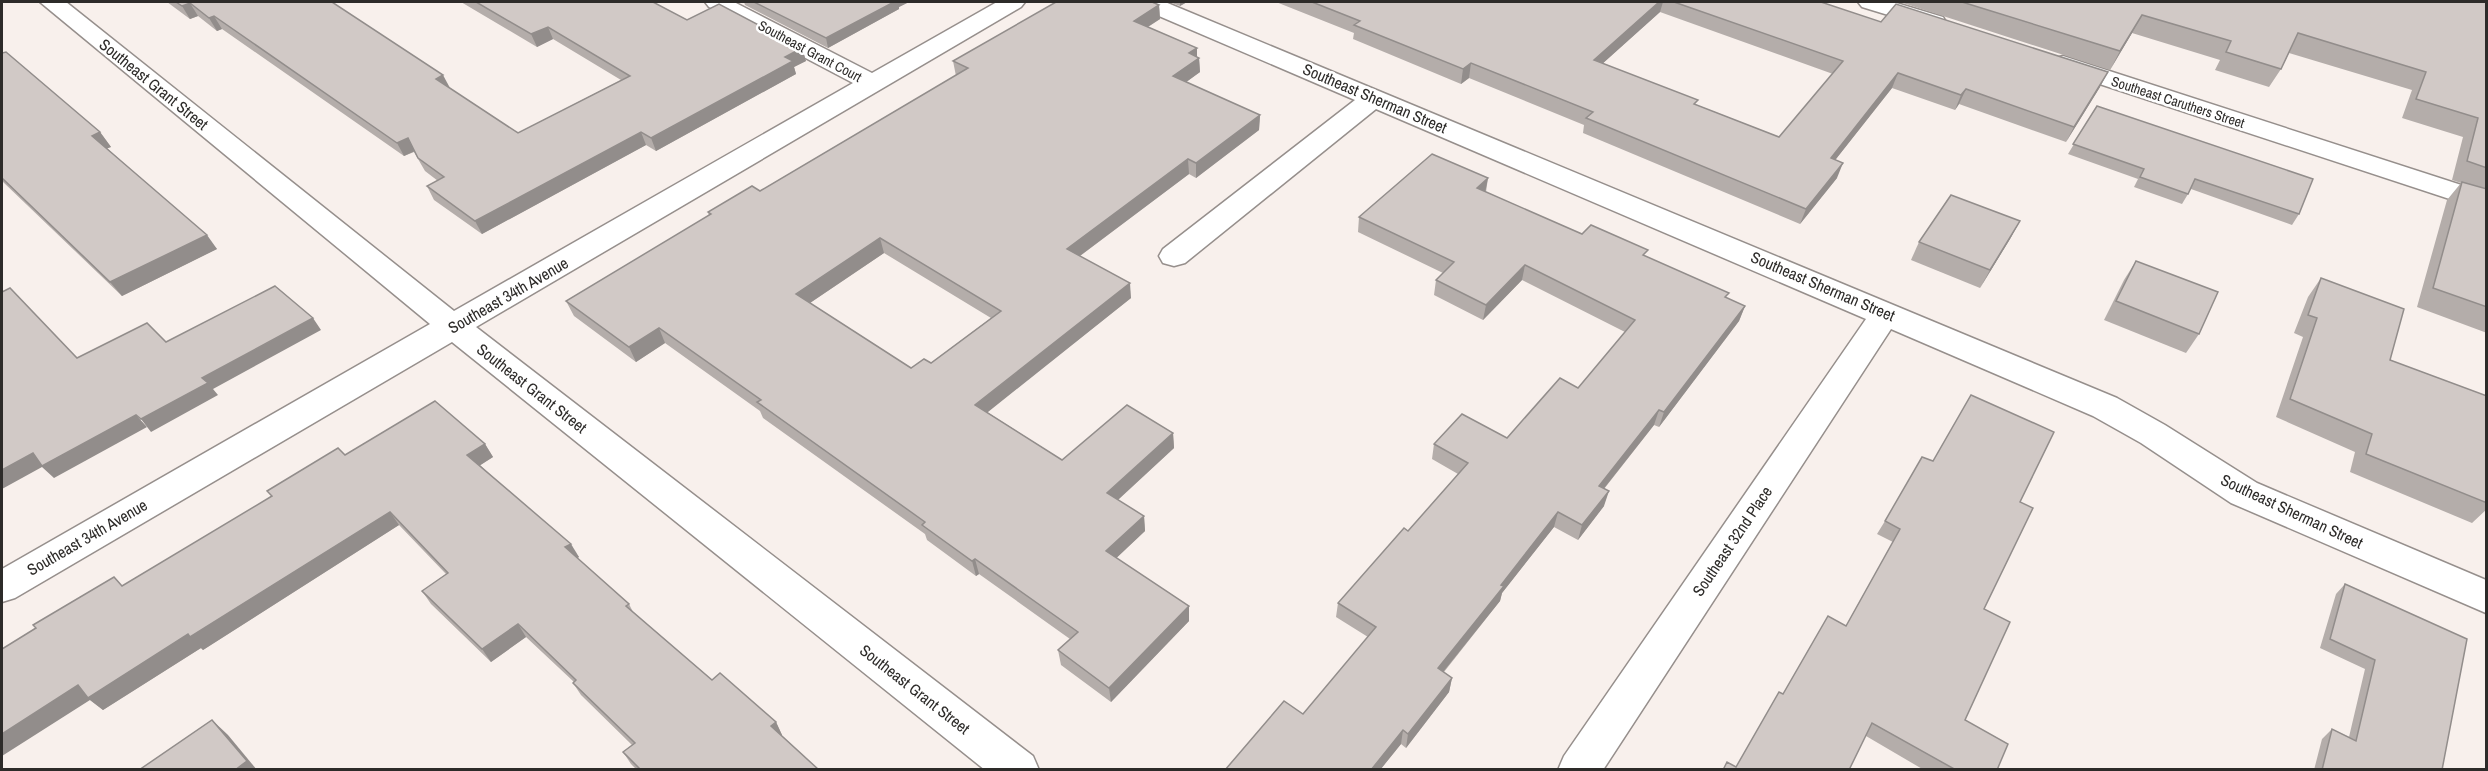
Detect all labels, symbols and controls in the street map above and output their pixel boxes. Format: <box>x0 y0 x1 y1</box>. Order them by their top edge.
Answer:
street label: Southeast Grant Court <box>755 16 865 86</box>
street label: Southeast Grant Street <box>95 33 213 135</box>
street label: Southeast Sherman Street <box>1300 58 1451 138</box>
street label: Southeast Caruthers Street <box>2109 72 2247 132</box>
street label: Southeast Sherman Street <box>1748 246 1899 326</box>
street label: Southeast 34th Avenue <box>444 252 572 338</box>
street label: Southeast Grant Street <box>472 338 592 438</box>
street label: Southeast Sherman Street <box>2217 468 2367 554</box>
street label: Southeast 32nd Place <box>1687 482 1777 600</box>
street label: Southeast 34th Avenue <box>23 494 151 580</box>
street label: Southeast Grant Street <box>855 639 975 739</box>

